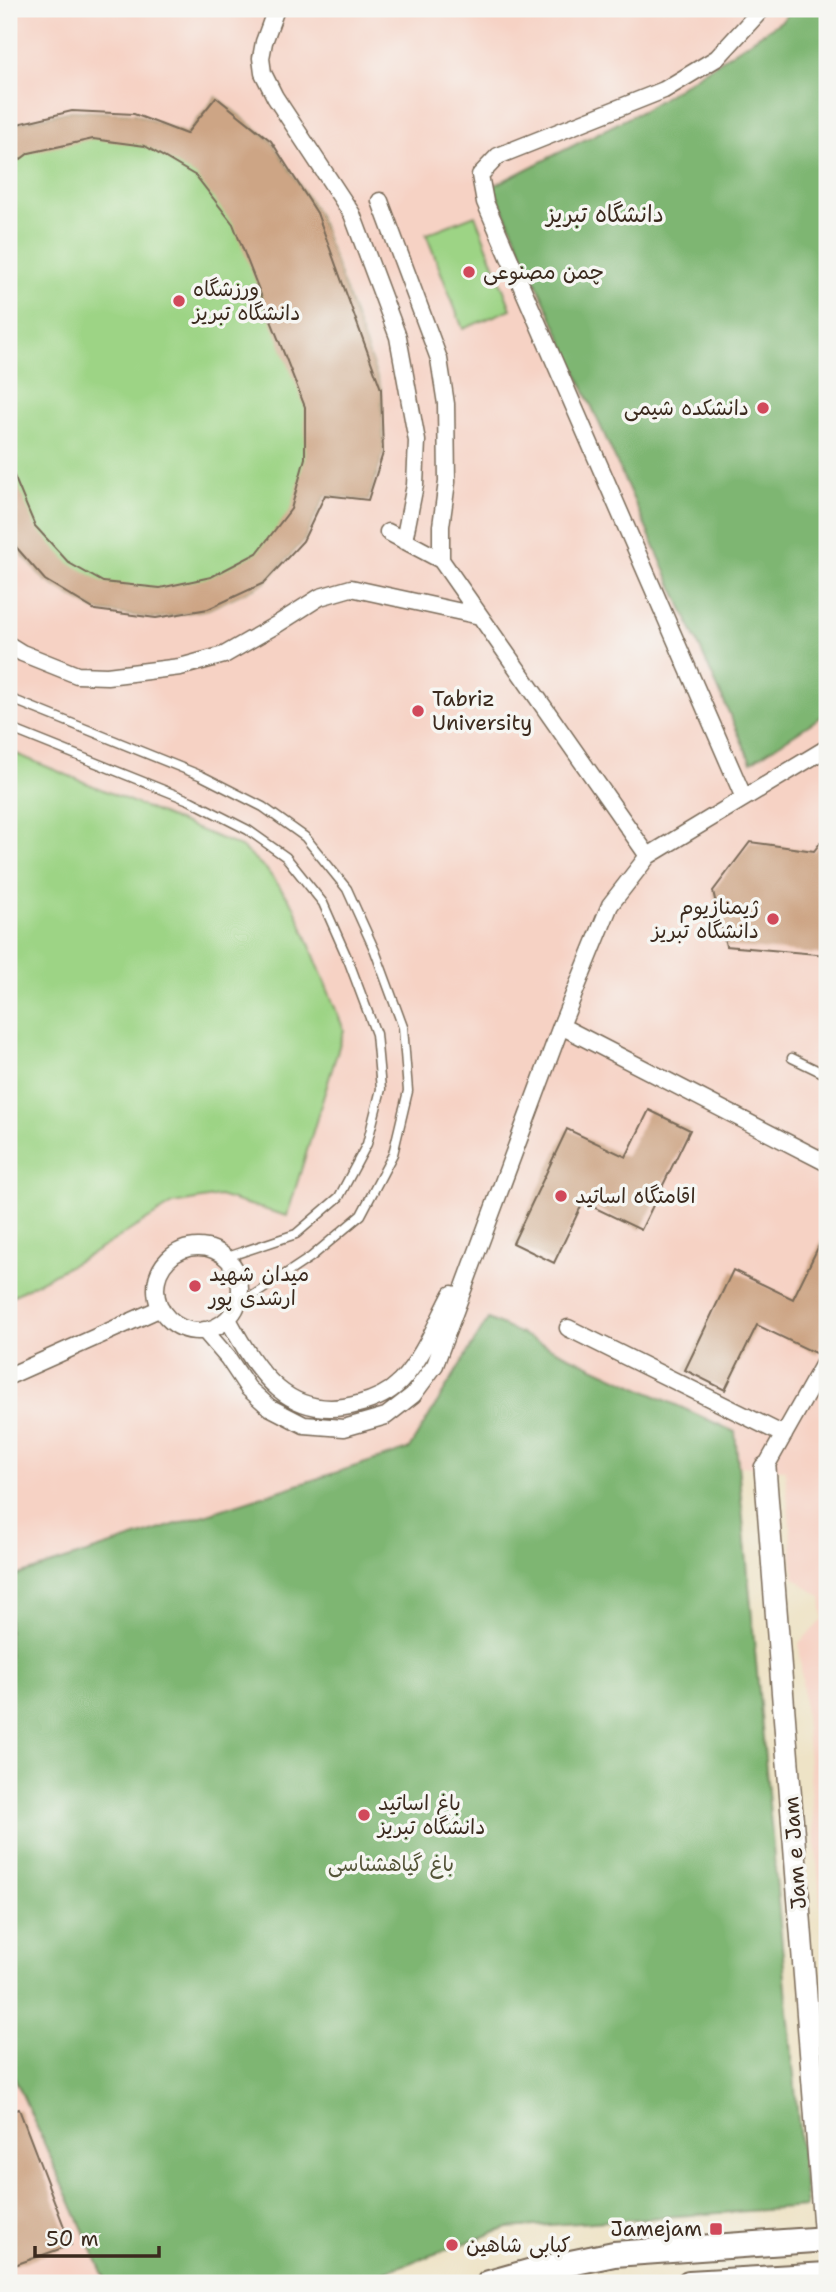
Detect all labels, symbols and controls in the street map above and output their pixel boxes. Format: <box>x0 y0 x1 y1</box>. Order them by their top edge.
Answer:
district label: دانشگاه تبریز <box>544 199 664 229</box>
place label: چمن مصنوعی <box>483 258 604 286</box>
marker: چمن مصنوعی <box>461 264 477 280</box>
place label: ورزشگاه دانشگاه تبریز <box>191 275 300 327</box>
marker: ورزشگاه دانشگاه تبریز <box>171 293 187 309</box>
place label: دانشکده شیمی <box>624 394 749 422</box>
marker: دانشکده شیمی <box>755 400 771 416</box>
place label: Tabriz University <box>432 685 532 737</box>
marker: Tabriz University <box>410 703 426 719</box>
place label: ژیمنازیوم دانشگاه تبریز <box>650 893 759 945</box>
marker: ژیمنازیوم دانشگاه تبریز <box>765 911 781 927</box>
place label: اقامتگاه اساتید <box>575 1182 696 1210</box>
marker: اقامتگاه اساتید <box>553 1188 569 1204</box>
place label: میدان شهید ارشدی پور <box>207 1260 309 1312</box>
marker: میدان شهید ارشدی پور <box>187 1278 203 1294</box>
place label: باغ اساتید دانشگاه تبریز <box>376 1789 485 1841</box>
street label: Jam e Jam <box>777 1795 813 1911</box>
marker: باغ اساتید دانشگاه تبریز <box>356 1807 372 1823</box>
park label: باغ گیاهشناسی <box>328 1850 454 1879</box>
scale bar <box>35 2215 159 2259</box>
place label: Jamejam <box>610 2215 702 2243</box>
marker: Jamejam <box>708 2221 724 2237</box>
text: 50 m <box>46 2225 99 2253</box>
place label: کبابی شاهین <box>466 2231 571 2259</box>
marker: کبابی شاهین <box>444 2237 460 2253</box>

